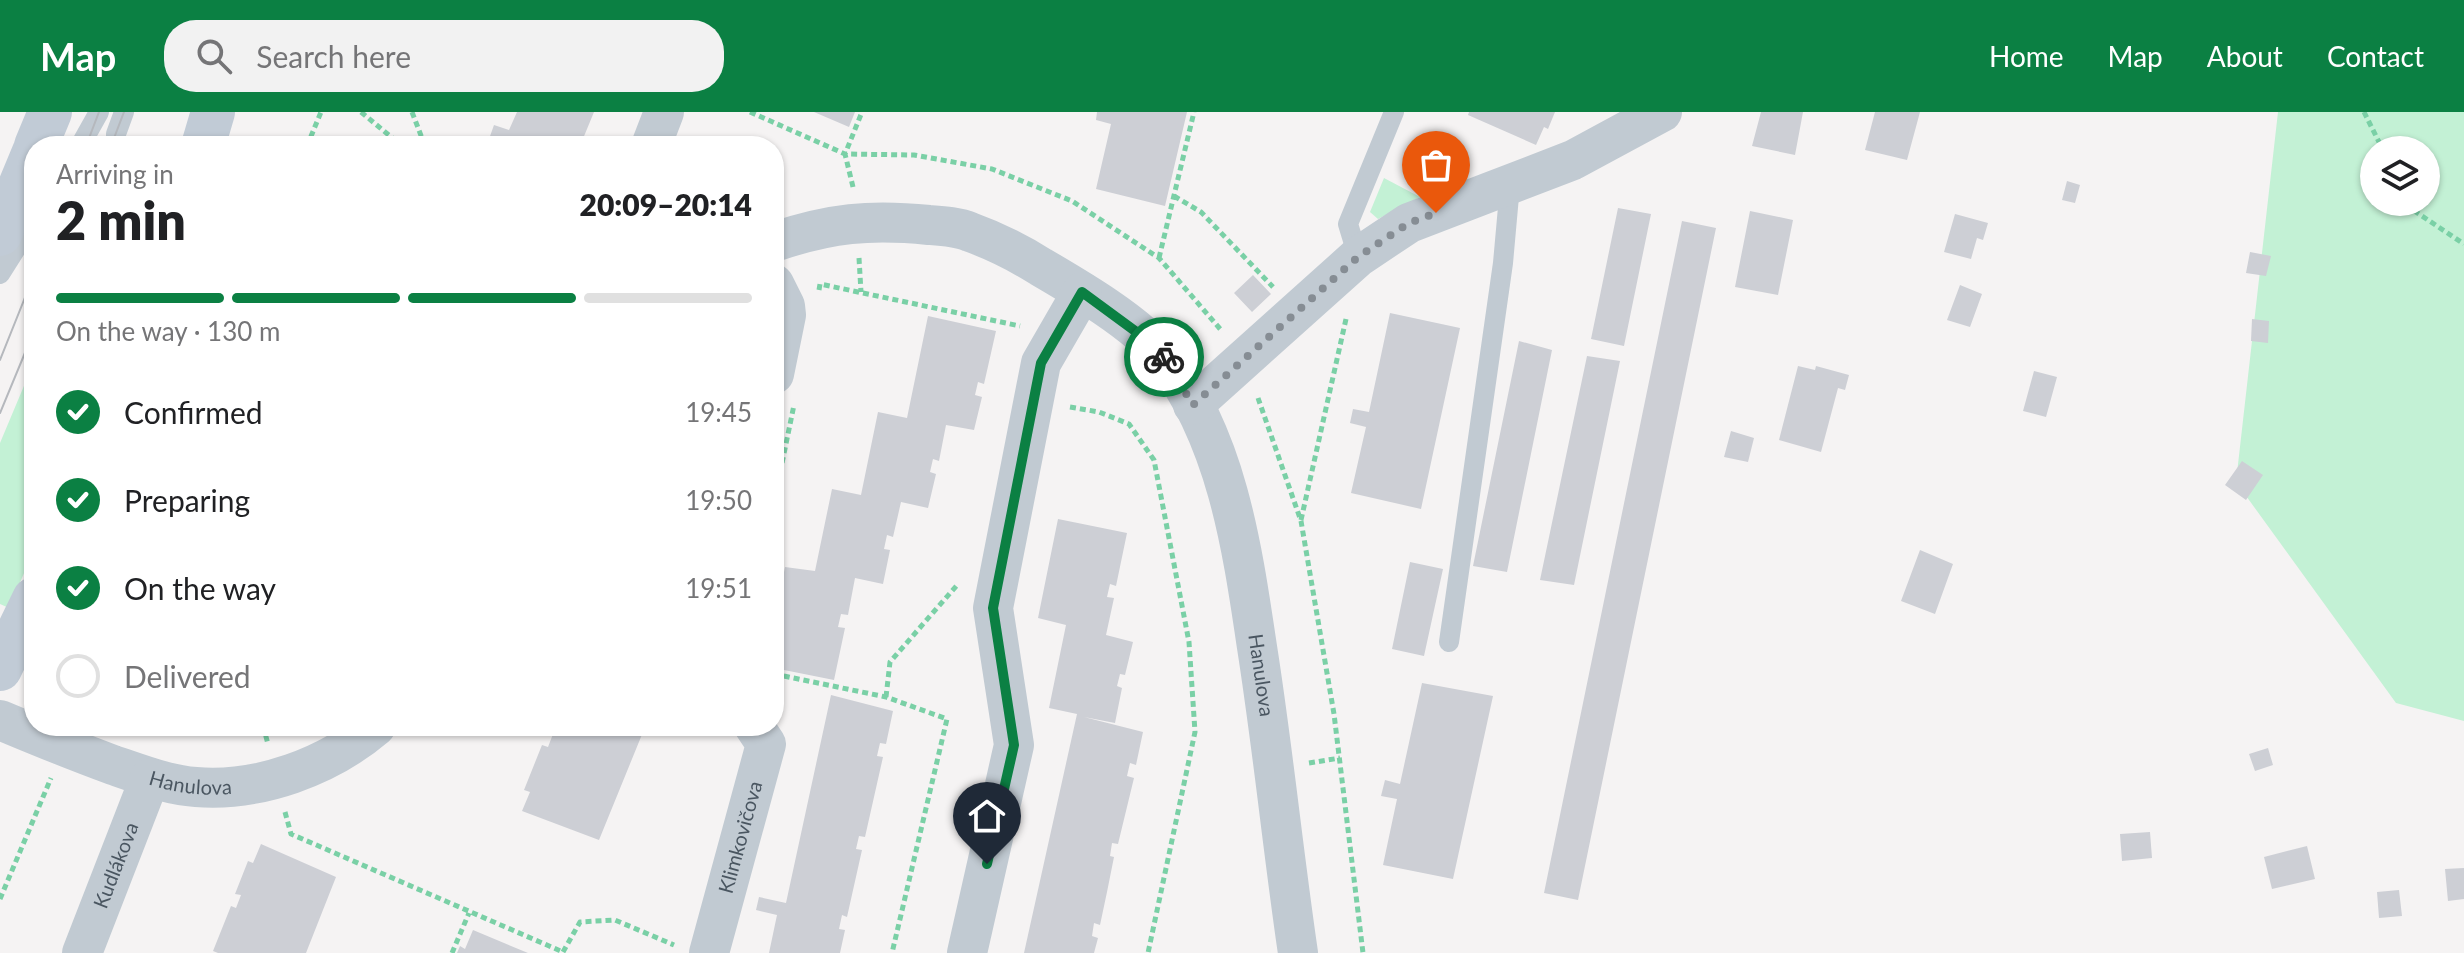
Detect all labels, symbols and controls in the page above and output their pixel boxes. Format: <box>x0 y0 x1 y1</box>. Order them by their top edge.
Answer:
search box <box>164 20 724 92</box>
text: Map <box>40 33 116 79</box>
icon: search <box>192 34 236 78</box>
text: Search here <box>256 38 411 74</box>
text: Home <box>1989 39 2064 73</box>
text: Map <box>2108 39 2163 73</box>
text: About <box>2207 39 2283 73</box>
text: Contact <box>2327 39 2424 73</box>
pin <box>1402 131 1470 213</box>
map controls <box>2360 136 2440 216</box>
button: layers <box>2360 136 2440 216</box>
icon: bag <box>1414 143 1458 187</box>
text: Arriving in <box>56 158 174 190</box>
text: 20:09–20:14 <box>579 186 752 222</box>
text: 2 min <box>56 189 186 251</box>
text: On the way · 130 m <box>56 315 280 347</box>
courier <box>1124 317 1204 397</box>
icon: bike <box>1142 335 1186 379</box>
icon: check <box>56 390 100 434</box>
text: Confirmed <box>124 394 263 430</box>
text: 19:45 <box>685 396 752 428</box>
icon: check <box>56 478 100 522</box>
text: Preparing <box>124 482 250 518</box>
text: 19:50 <box>685 484 752 516</box>
icon: check <box>56 566 100 610</box>
text: On the way <box>124 570 276 606</box>
text: 19:51 <box>685 572 752 604</box>
street label: Hanulova <box>1244 632 1280 718</box>
text: Delivered <box>124 658 251 694</box>
street label: Hanulova <box>147 765 232 799</box>
street label: Klimkovičova <box>713 778 766 896</box>
pin <box>953 782 1021 864</box>
icon: home <box>965 794 1009 838</box>
street label: Kudlákova <box>88 818 143 912</box>

